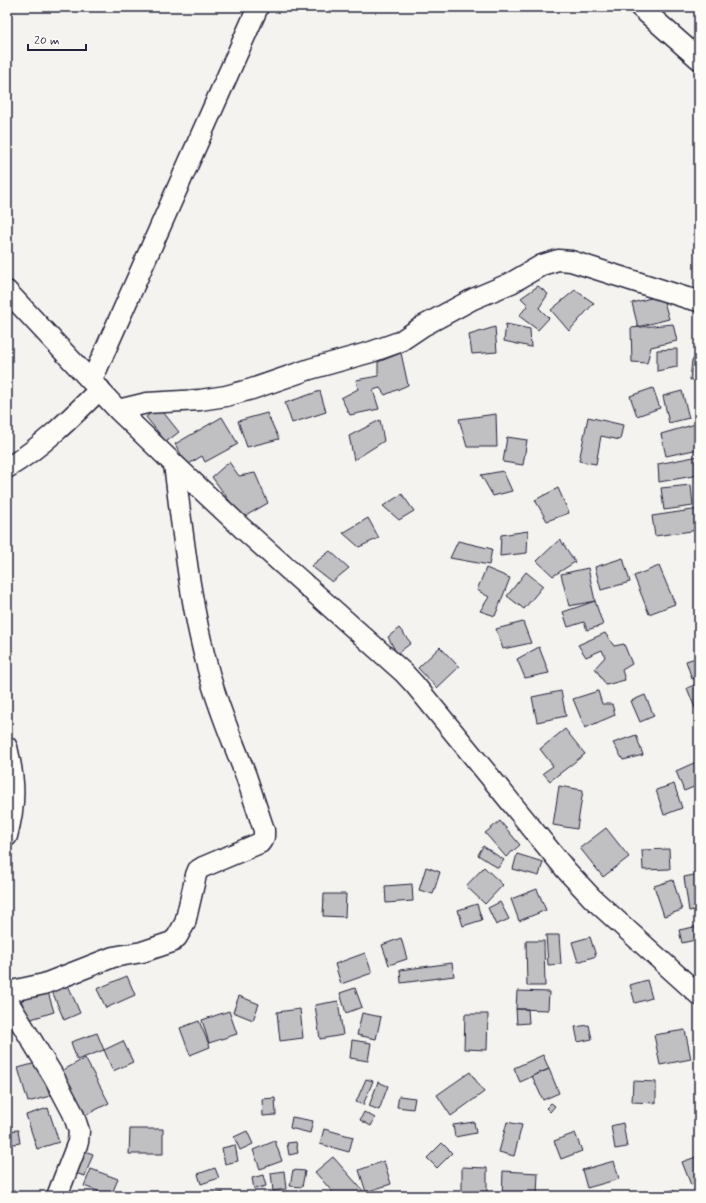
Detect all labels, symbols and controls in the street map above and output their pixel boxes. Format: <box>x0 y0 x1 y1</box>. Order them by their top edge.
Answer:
scale bar <box>28 26 86 52</box>
text: 20 m <box>34 33 60 49</box>

